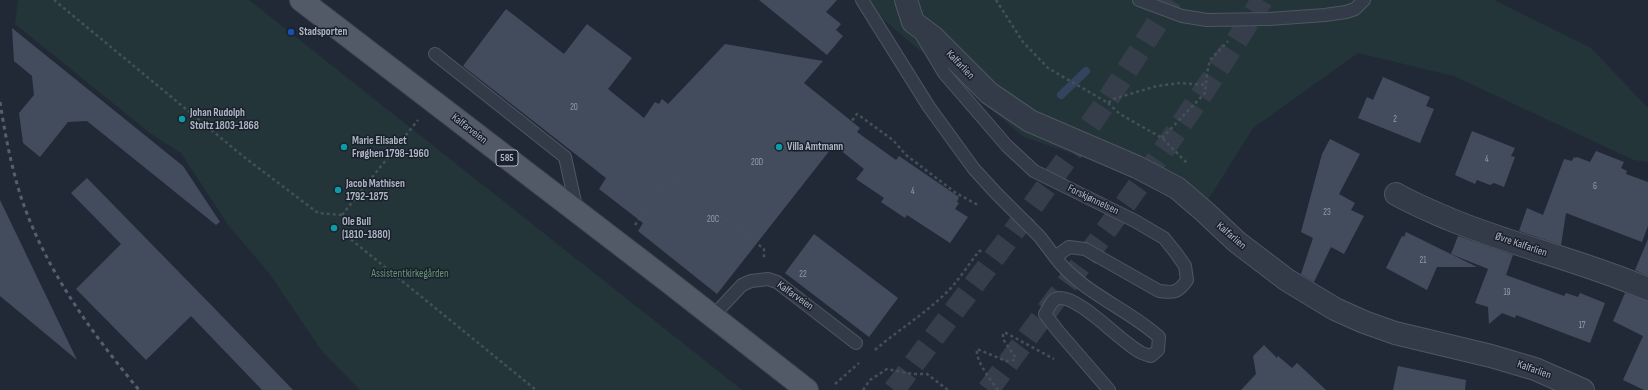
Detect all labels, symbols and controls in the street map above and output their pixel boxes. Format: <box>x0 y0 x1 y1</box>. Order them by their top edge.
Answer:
place label: Stadsporten <box>299 25 347 39</box>
marker: Stadsporten <box>286 27 296 37</box>
street label: Kalfarlien <box>943 48 977 82</box>
house number: 20 <box>570 103 578 113</box>
place label: Johan Rudolph Stoltz 1803-1868 <box>190 106 259 132</box>
street label: Kalfarveien <box>449 111 489 147</box>
marker: Johan Rudolph Stoltz 1803-1868 <box>177 114 187 124</box>
house number: 2 <box>1393 115 1397 125</box>
place label: Marie Elisabet Frøghen 1798-1960 <box>352 134 429 160</box>
place label: Villa Amtmann <box>787 140 843 154</box>
marker: Marie Elisabet Frøghen 1798-1960 <box>339 142 349 152</box>
marker: Villa Amtmann <box>774 142 784 152</box>
road number: 585 <box>496 150 518 166</box>
house number: 4 <box>1485 155 1489 165</box>
house number: 20D <box>751 158 763 168</box>
place label: Jacob Mathisen 1792-1875 <box>346 177 405 203</box>
street label: Forskjønnelsen <box>1065 182 1121 218</box>
house number: 6 <box>1593 182 1597 192</box>
marker: Jacob Mathisen 1792-1875 <box>333 185 343 195</box>
house number: 4 <box>911 187 915 197</box>
house number: 23 <box>1323 208 1331 218</box>
place label: Ole Bull (1810-1880) <box>342 215 390 241</box>
house number: 20C <box>707 215 719 225</box>
street label: Kalfarlien <box>1213 220 1249 252</box>
marker: Ole Bull (1810-1880) <box>329 223 339 233</box>
street label: Øvre Kalfarlien <box>1493 230 1549 260</box>
house number: 21 <box>1420 256 1426 266</box>
park label: Assistentkirkegården <box>371 267 449 281</box>
house number: 22 <box>799 270 807 280</box>
street label: Kalfarveien <box>774 279 816 313</box>
house number: 19 <box>1503 288 1511 298</box>
house number: 17 <box>1579 321 1585 331</box>
street label: Kalfarlien <box>1515 358 1553 382</box>

